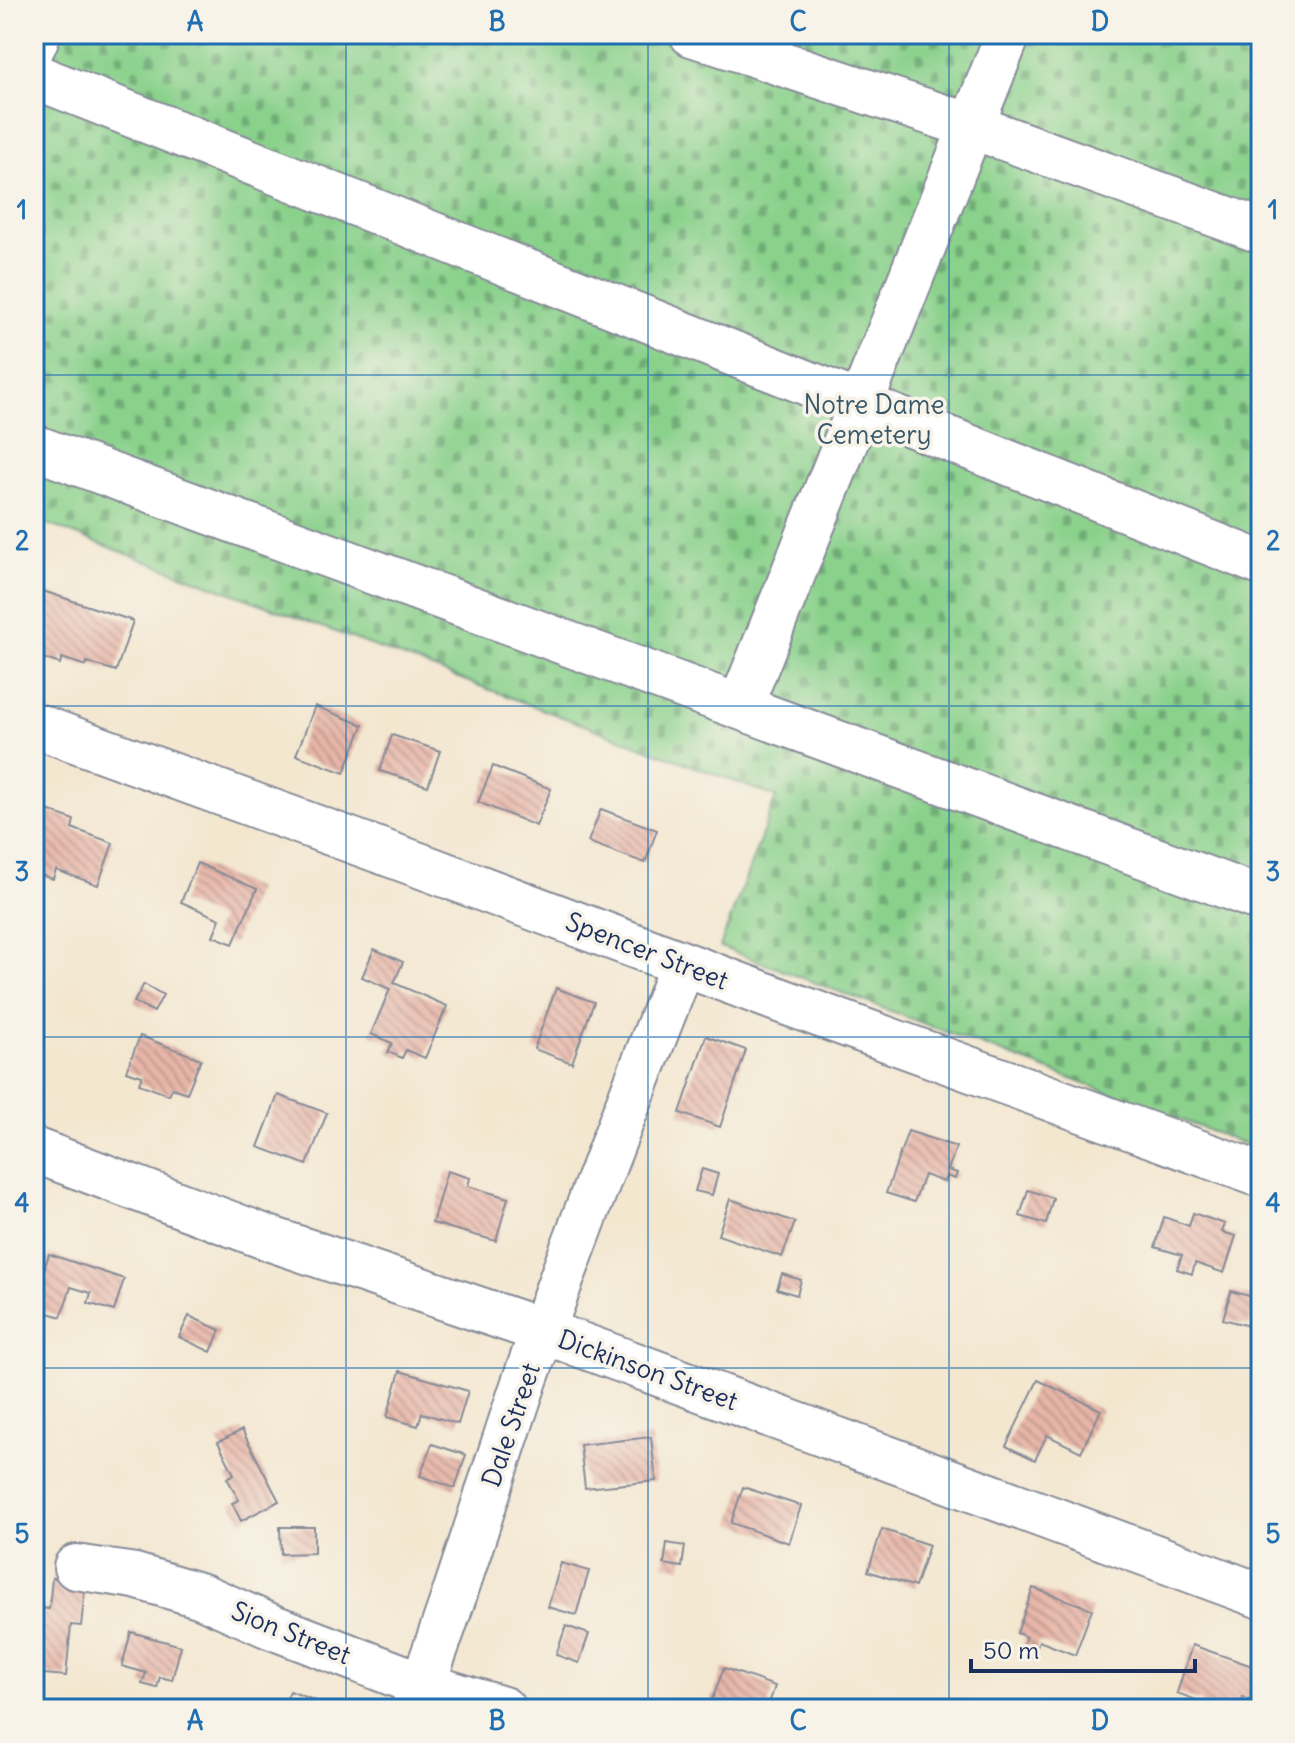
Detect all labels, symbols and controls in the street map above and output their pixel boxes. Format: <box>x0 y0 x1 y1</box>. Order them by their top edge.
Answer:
text: A <box>187 5 204 38</box>
text: B <box>488 5 506 38</box>
text: C <box>789 5 807 38</box>
text: D <box>1091 5 1109 38</box>
text: 1 <box>17 193 27 226</box>
text: 1 <box>1268 193 1278 226</box>
park label: Notre Dame Cemetery <box>803 388 945 451</box>
text: 2 <box>15 524 29 557</box>
text: 2 <box>1266 524 1280 557</box>
text: 3 <box>15 855 29 888</box>
text: 3 <box>1266 855 1280 888</box>
street label: Spencer Street <box>561 904 733 997</box>
text: 4 <box>14 1186 30 1219</box>
text: 4 <box>1265 1186 1281 1219</box>
street label: Dickinson Street <box>554 1322 743 1417</box>
street label: Dale Street <box>474 1358 547 1491</box>
text: 5 <box>15 1517 30 1550</box>
text: 5 <box>1266 1517 1281 1550</box>
street label: Sion Street <box>227 1594 356 1671</box>
scale bar <box>971 1623 1195 1673</box>
text: 50 m <box>983 1635 1039 1665</box>
text: A <box>187 1704 204 1737</box>
text: B <box>488 1704 506 1737</box>
text: C <box>789 1704 807 1737</box>
text: D <box>1091 1704 1109 1737</box>

